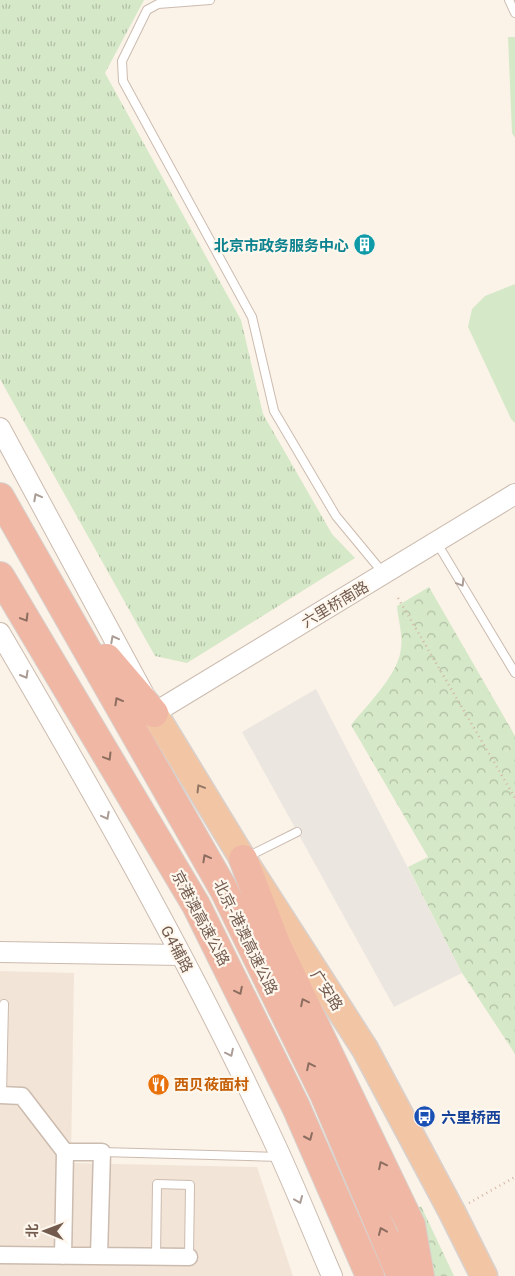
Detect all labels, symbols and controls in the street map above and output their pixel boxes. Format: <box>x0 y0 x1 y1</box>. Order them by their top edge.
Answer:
building icon: 北京市政务服务中心 <box>353 233 377 257</box>
place label: 北京市政务服务中心 <box>214 237 349 254</box>
one-way arrow <box>33 493 43 502</box>
street label: 六里桥南路 <box>298 577 372 631</box>
one-way arrow <box>455 577 465 586</box>
one-way arrow <box>18 612 28 621</box>
one-way arrow <box>110 636 120 645</box>
one-way arrow <box>18 670 28 679</box>
one-way arrow <box>114 698 124 707</box>
one-way arrow <box>102 752 112 761</box>
one-way arrow <box>196 784 206 793</box>
one-way arrow <box>100 810 110 819</box>
one-way arrow <box>202 855 212 864</box>
street label: 京港澳高速公路 <box>169 868 233 968</box>
street label: 北京-港澳高速公路 <box>211 877 281 997</box>
street label: G4辅路 <box>158 923 196 975</box>
street label: 广安路 <box>308 966 346 1014</box>
one-way arrow <box>232 985 242 994</box>
one-way arrow <box>300 999 310 1008</box>
one-way arrow <box>224 1048 234 1057</box>
one-way arrow <box>306 1062 316 1071</box>
restaurant icon: 西贝莜面村 <box>146 1072 170 1096</box>
place label: 西贝莜面村 <box>174 1076 249 1093</box>
bus stop icon: 六里桥西 <box>413 1105 437 1129</box>
place label: 六里桥西 <box>441 1109 501 1126</box>
one-way arrow <box>303 1132 314 1141</box>
one-way arrow <box>378 1161 388 1170</box>
one-way arrow <box>292 1195 303 1204</box>
north arrow <box>20 1206 70 1256</box>
text: 北 <box>24 1224 40 1238</box>
one-way arrow <box>377 1227 388 1236</box>

